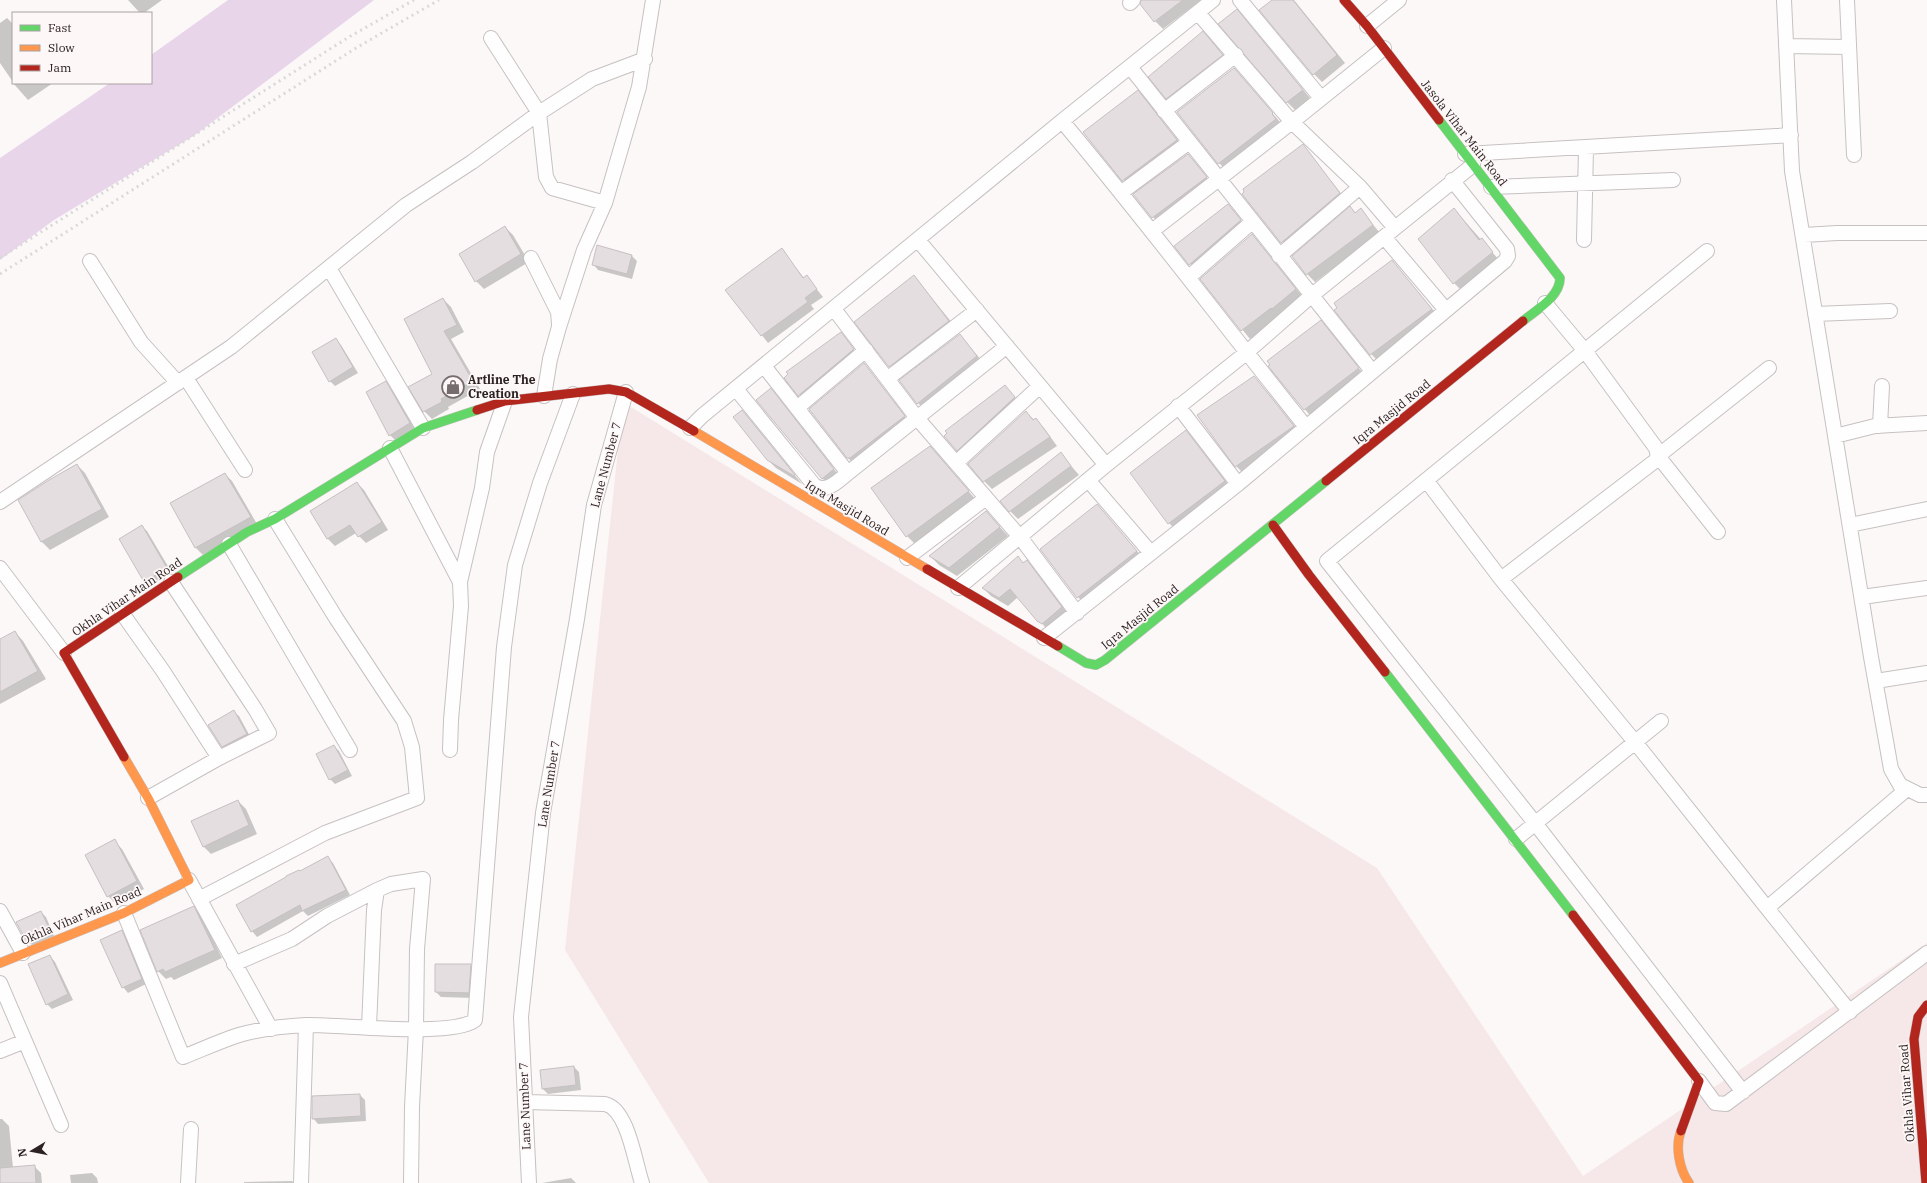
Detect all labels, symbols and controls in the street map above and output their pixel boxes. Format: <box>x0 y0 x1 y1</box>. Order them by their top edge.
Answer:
legend <box>12 12 152 84</box>
text: Fast <box>48 20 72 35</box>
text: Slow <box>48 40 75 55</box>
text: Jam <box>48 60 72 75</box>
street label: Jasola Vihar Main Road <box>1418 76 1511 189</box>
place label: Artline The Creation <box>468 372 536 401</box>
shop icon: Artline The Creation <box>440 374 466 400</box>
street label: Iqra Masjid Road <box>1350 376 1433 447</box>
street label: Lane Number 7 <box>587 421 624 509</box>
street label: Iqra Masjid Road <box>803 477 892 538</box>
street label: Okhla Vihar Main Road <box>69 554 185 639</box>
street label: Iqra Masjid Road <box>1098 581 1181 652</box>
street label: Lane Number 7 <box>534 739 563 828</box>
street label: Okhla Vihar Main Road <box>18 883 143 948</box>
street label: Okhla Vihar Road <box>1896 1043 1917 1143</box>
street label: Lane Number 7 <box>515 1062 534 1150</box>
north arrow <box>12 1131 52 1171</box>
text: N <box>14 1147 30 1158</box>

